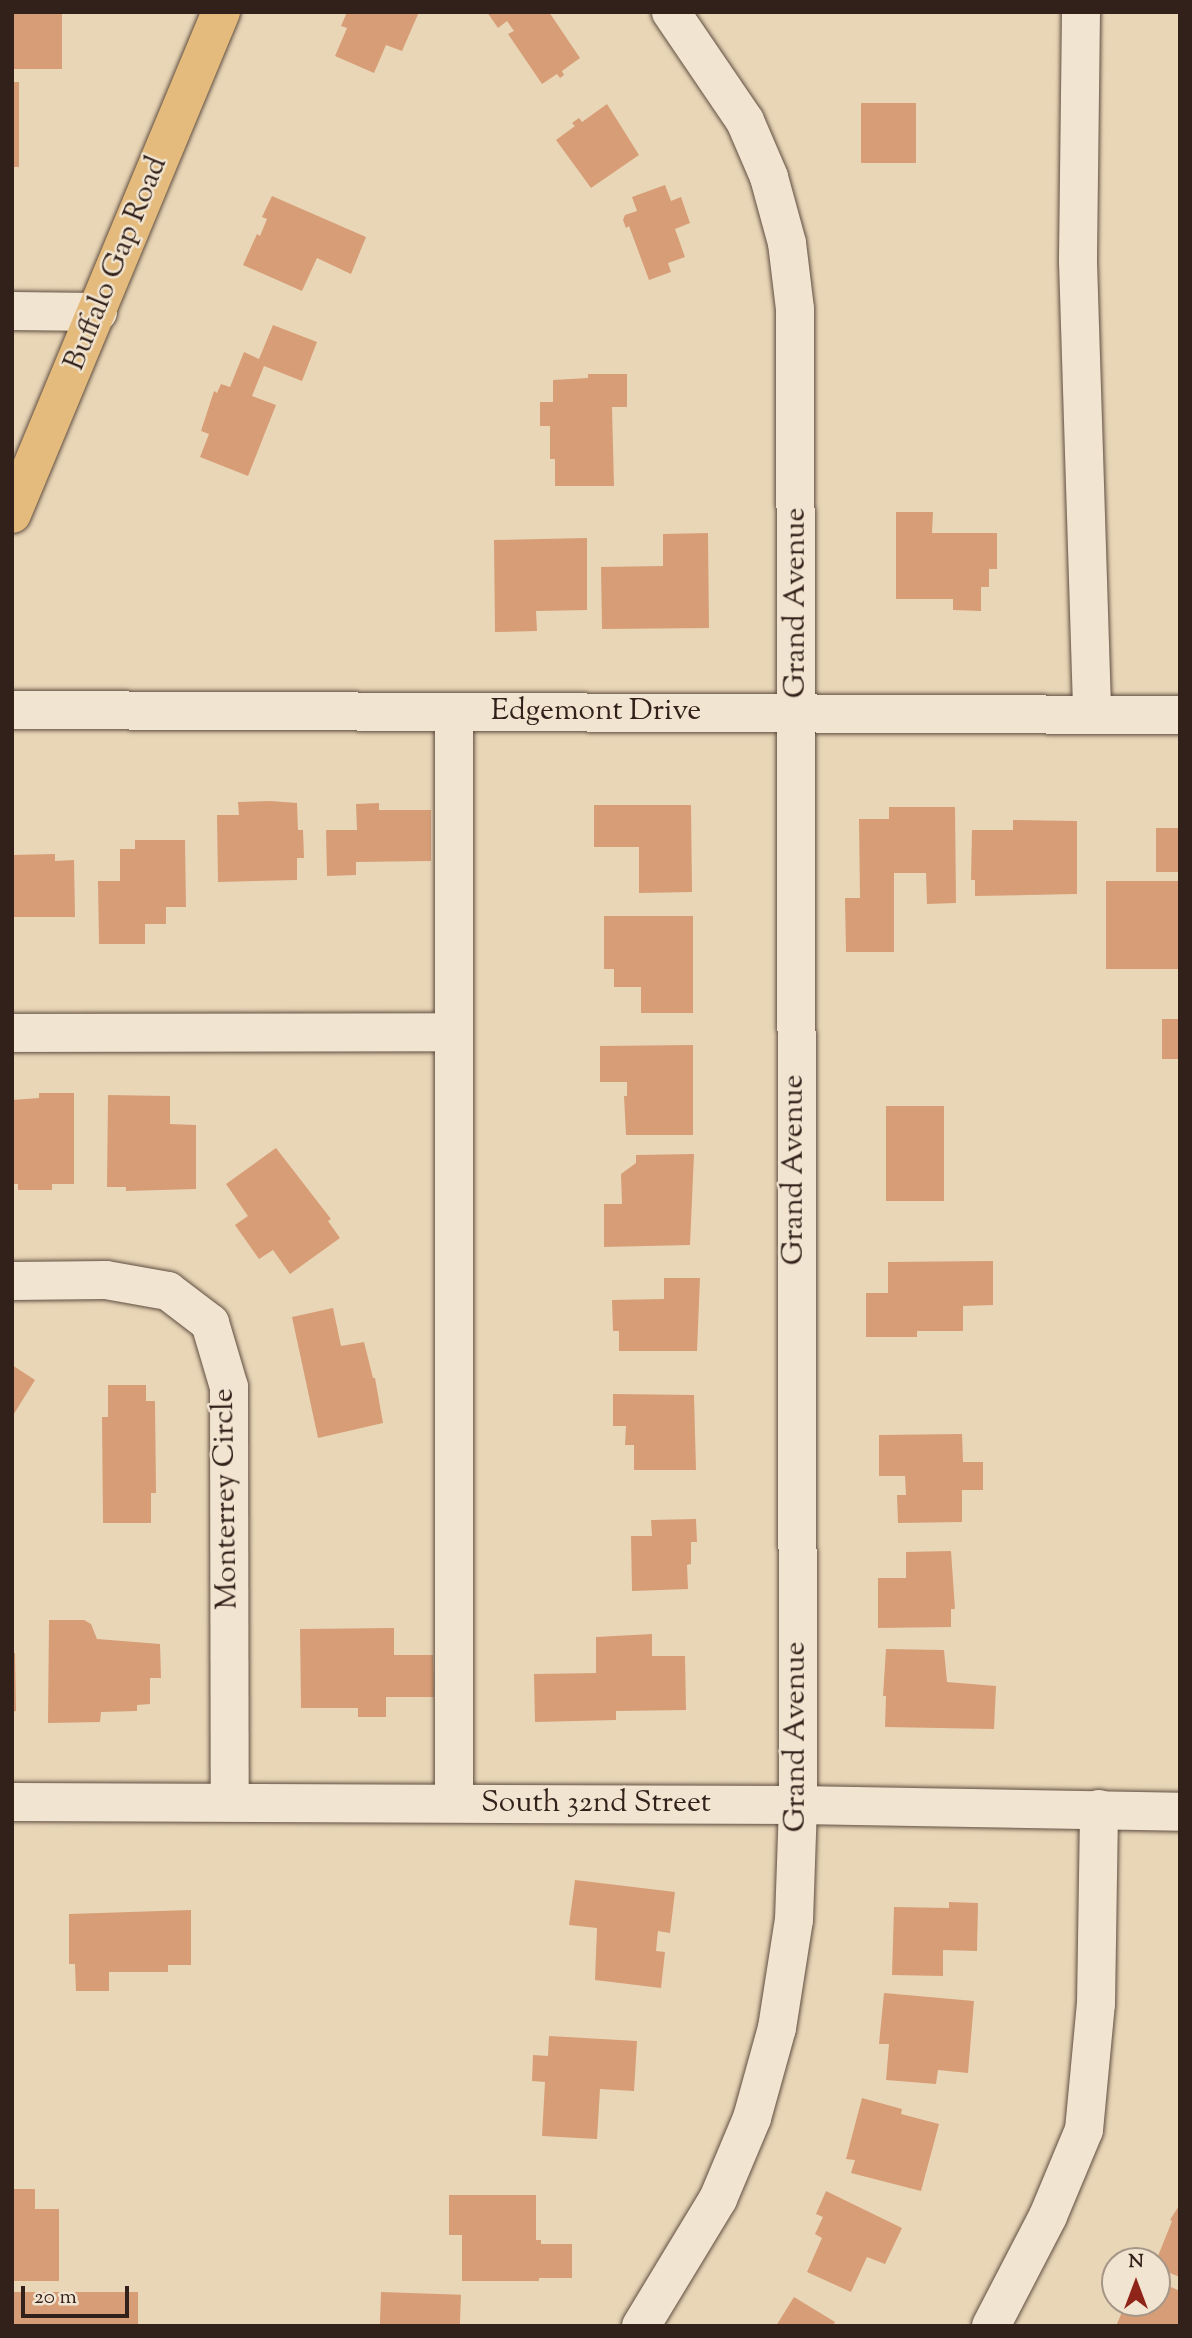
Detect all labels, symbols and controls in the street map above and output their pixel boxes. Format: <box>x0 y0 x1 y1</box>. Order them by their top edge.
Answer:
street label: Buffalo Gap Road <box>58 152 176 376</box>
street label: Grand Avenue <box>779 508 815 698</box>
street label: Edgemont Drive <box>491 694 701 730</box>
street label: Grand Avenue <box>777 1075 813 1265</box>
street label: Monterrey Circle <box>207 1388 247 1610</box>
street label: Grand Avenue <box>779 1642 815 1832</box>
street label: South 32nd Street <box>481 1786 711 1822</box>
north arrow <box>1101 2247 1171 2317</box>
text: N <box>1128 2249 1144 2276</box>
scale bar <box>24 2272 133 2316</box>
text: 20 m <box>34 2283 77 2313</box>

